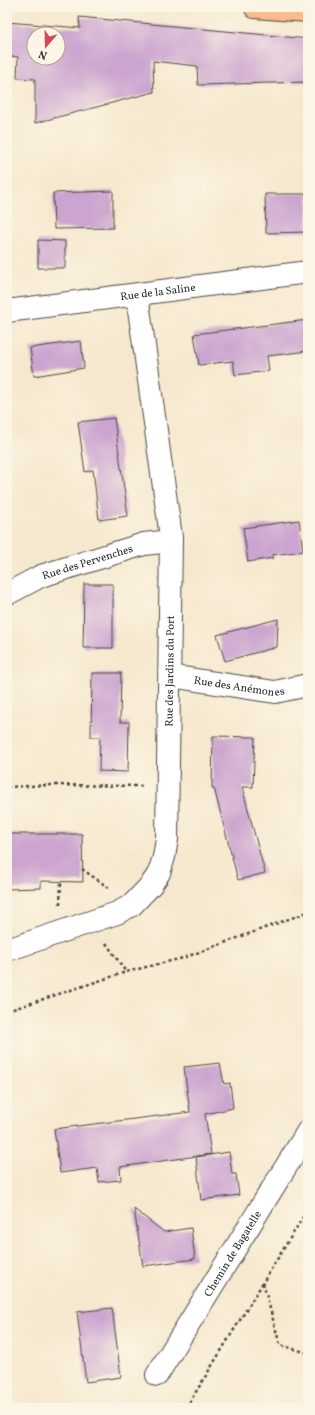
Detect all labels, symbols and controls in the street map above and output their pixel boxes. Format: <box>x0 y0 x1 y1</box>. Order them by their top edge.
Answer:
north arrow <box>26 26 66 66</box>
text: N <box>37 46 49 62</box>
street label: Rue de la Saline <box>119 281 196 305</box>
street label: Rue des Pervenches <box>41 542 135 584</box>
street label: Rue des Jardins du Port <box>162 615 179 727</box>
street label: Rue des Anémones <box>193 674 286 701</box>
street label: Chemin de Bagatelle <box>201 1208 266 1300</box>

